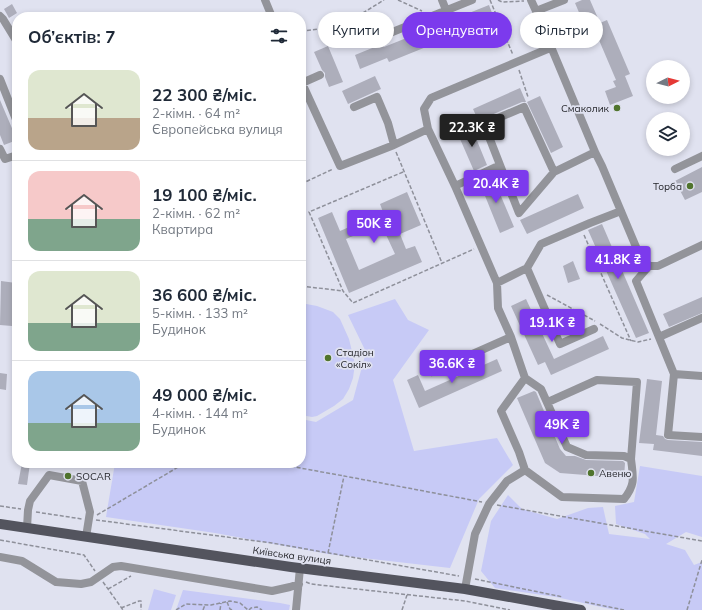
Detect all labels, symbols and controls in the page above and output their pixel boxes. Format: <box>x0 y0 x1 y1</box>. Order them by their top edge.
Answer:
chip: Купити <box>318 12 394 48</box>
chip: Орендувати <box>402 12 512 48</box>
chip: Фільтри <box>520 12 603 48</box>
icon: filters <box>268 25 290 47</box>
text: Об’єктів: 7 <box>28 26 115 47</box>
north arrow <box>646 60 690 104</box>
map controls <box>646 60 690 156</box>
text: 22 300 ₴/міс. <box>152 84 257 105</box>
icon: home <box>60 86 108 134</box>
place label: Смаколик <box>561 102 610 115</box>
marker: Смаколик <box>612 103 622 113</box>
text: 2-кімн. · 64 m² <box>152 105 240 121</box>
button: layers <box>646 112 690 156</box>
pin: 22.3K ₴ <box>435 114 509 148</box>
text: 22.3K ₴ <box>449 119 495 135</box>
text: Європейська вулиця <box>152 121 283 137</box>
pin: 20.4K ₴ <box>459 170 533 204</box>
text: 20.4K ₴ <box>473 175 519 191</box>
place label: Торба <box>653 180 682 193</box>
marker: Торба <box>685 181 695 191</box>
text: 19 100 ₴/міс. <box>152 184 257 205</box>
icon: home <box>60 187 108 235</box>
text: 2-кімн. · 62 m² <box>152 205 240 221</box>
pin: 50K ₴ <box>346 210 402 244</box>
text: 50K ₴ <box>356 215 392 231</box>
text: Квартира <box>152 221 213 237</box>
pin: 41.8K ₴ <box>581 246 655 280</box>
text: 41.8K ₴ <box>595 251 641 267</box>
text: 36 600 ₴/міс. <box>152 284 257 305</box>
icon: home <box>60 287 108 335</box>
text: 5-кімн. · 133 m² <box>152 305 248 321</box>
pin: 19.1K ₴ <box>515 309 589 343</box>
text: 19.1K ₴ <box>529 314 575 330</box>
text: Будинок <box>152 321 206 337</box>
place label: Стадіон «Сокіл» <box>336 346 374 371</box>
pin: 36.6K ₴ <box>415 350 489 384</box>
marker: Стадіон «Сокіл» <box>323 353 333 363</box>
text: 36.6K ₴ <box>429 355 475 371</box>
text: 49 000 ₴/міс. <box>152 384 257 405</box>
icon: home <box>60 387 108 435</box>
text: 4-кімн. · 144 m² <box>152 405 248 421</box>
pin: 49K ₴ <box>534 411 590 445</box>
text: 49K ₴ <box>544 416 580 432</box>
text: Будинок <box>152 421 206 437</box>
place label: Авеню <box>599 467 631 480</box>
marker: Авеню <box>586 468 596 478</box>
place label: SOCAR <box>76 470 111 483</box>
marker: SOCAR <box>63 471 73 481</box>
street label: Київська вулиця <box>252 544 332 567</box>

